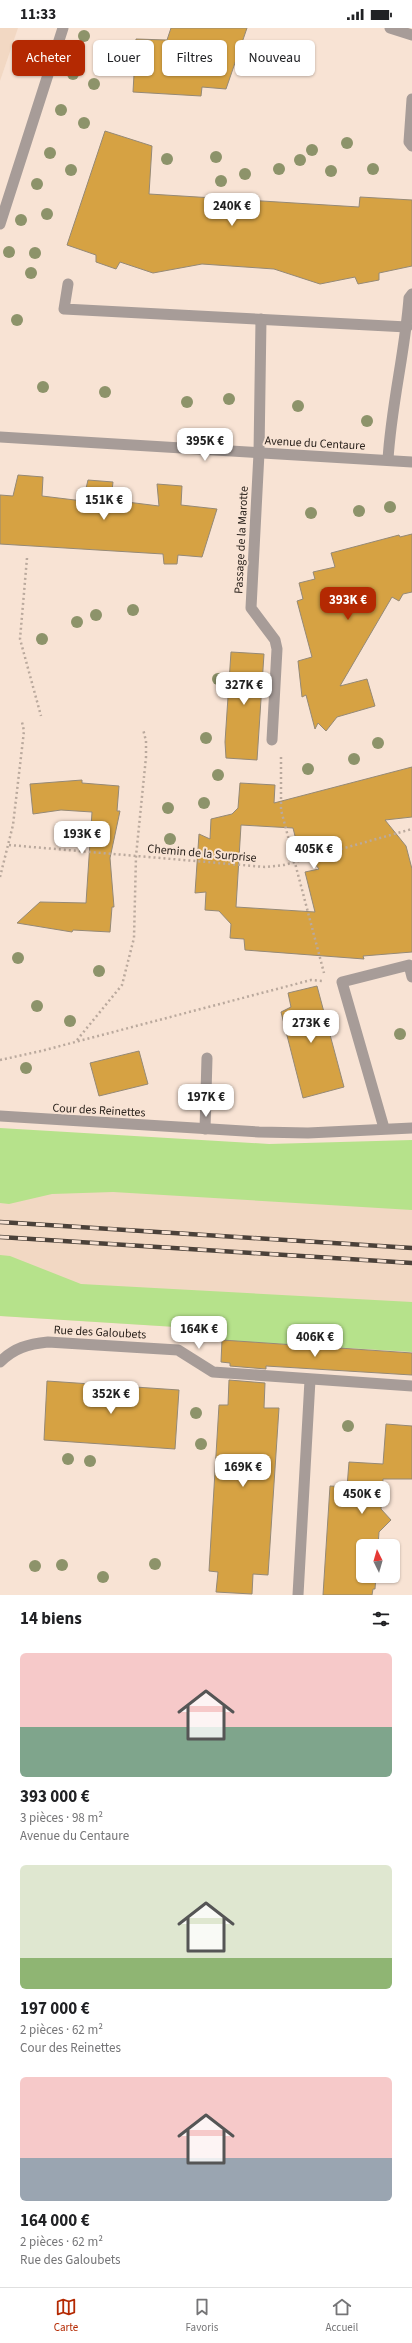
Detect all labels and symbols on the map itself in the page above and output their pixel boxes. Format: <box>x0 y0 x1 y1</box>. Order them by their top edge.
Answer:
pin: 240K € <box>199 193 265 227</box>
pin: 395K € <box>172 428 238 462</box>
street label: Avenue du Centaure <box>264 432 366 455</box>
street label: Passage de la Marotte <box>230 486 253 594</box>
pin: 151K € <box>71 487 137 521</box>
pin: 393K € <box>315 587 381 621</box>
pin: 327K € <box>211 672 277 706</box>
pin: 193K € <box>49 821 115 855</box>
pin: 405K € <box>281 836 347 870</box>
street label: Chemin de la Surprise <box>147 840 257 867</box>
pin: 273K € <box>278 1010 344 1044</box>
pin: 197K € <box>173 1084 239 1118</box>
street label: Cour des Reinettes <box>52 1100 146 1121</box>
pin: 164K € <box>166 1316 232 1350</box>
street label: Rue des Galoubets <box>53 1322 147 1343</box>
pin: 406K € <box>282 1324 348 1358</box>
pin: 352K € <box>78 1381 144 1415</box>
pin: 169K € <box>210 1454 276 1488</box>
pin: 450K € <box>329 1481 395 1515</box>
north arrow <box>356 1539 400 1583</box>

